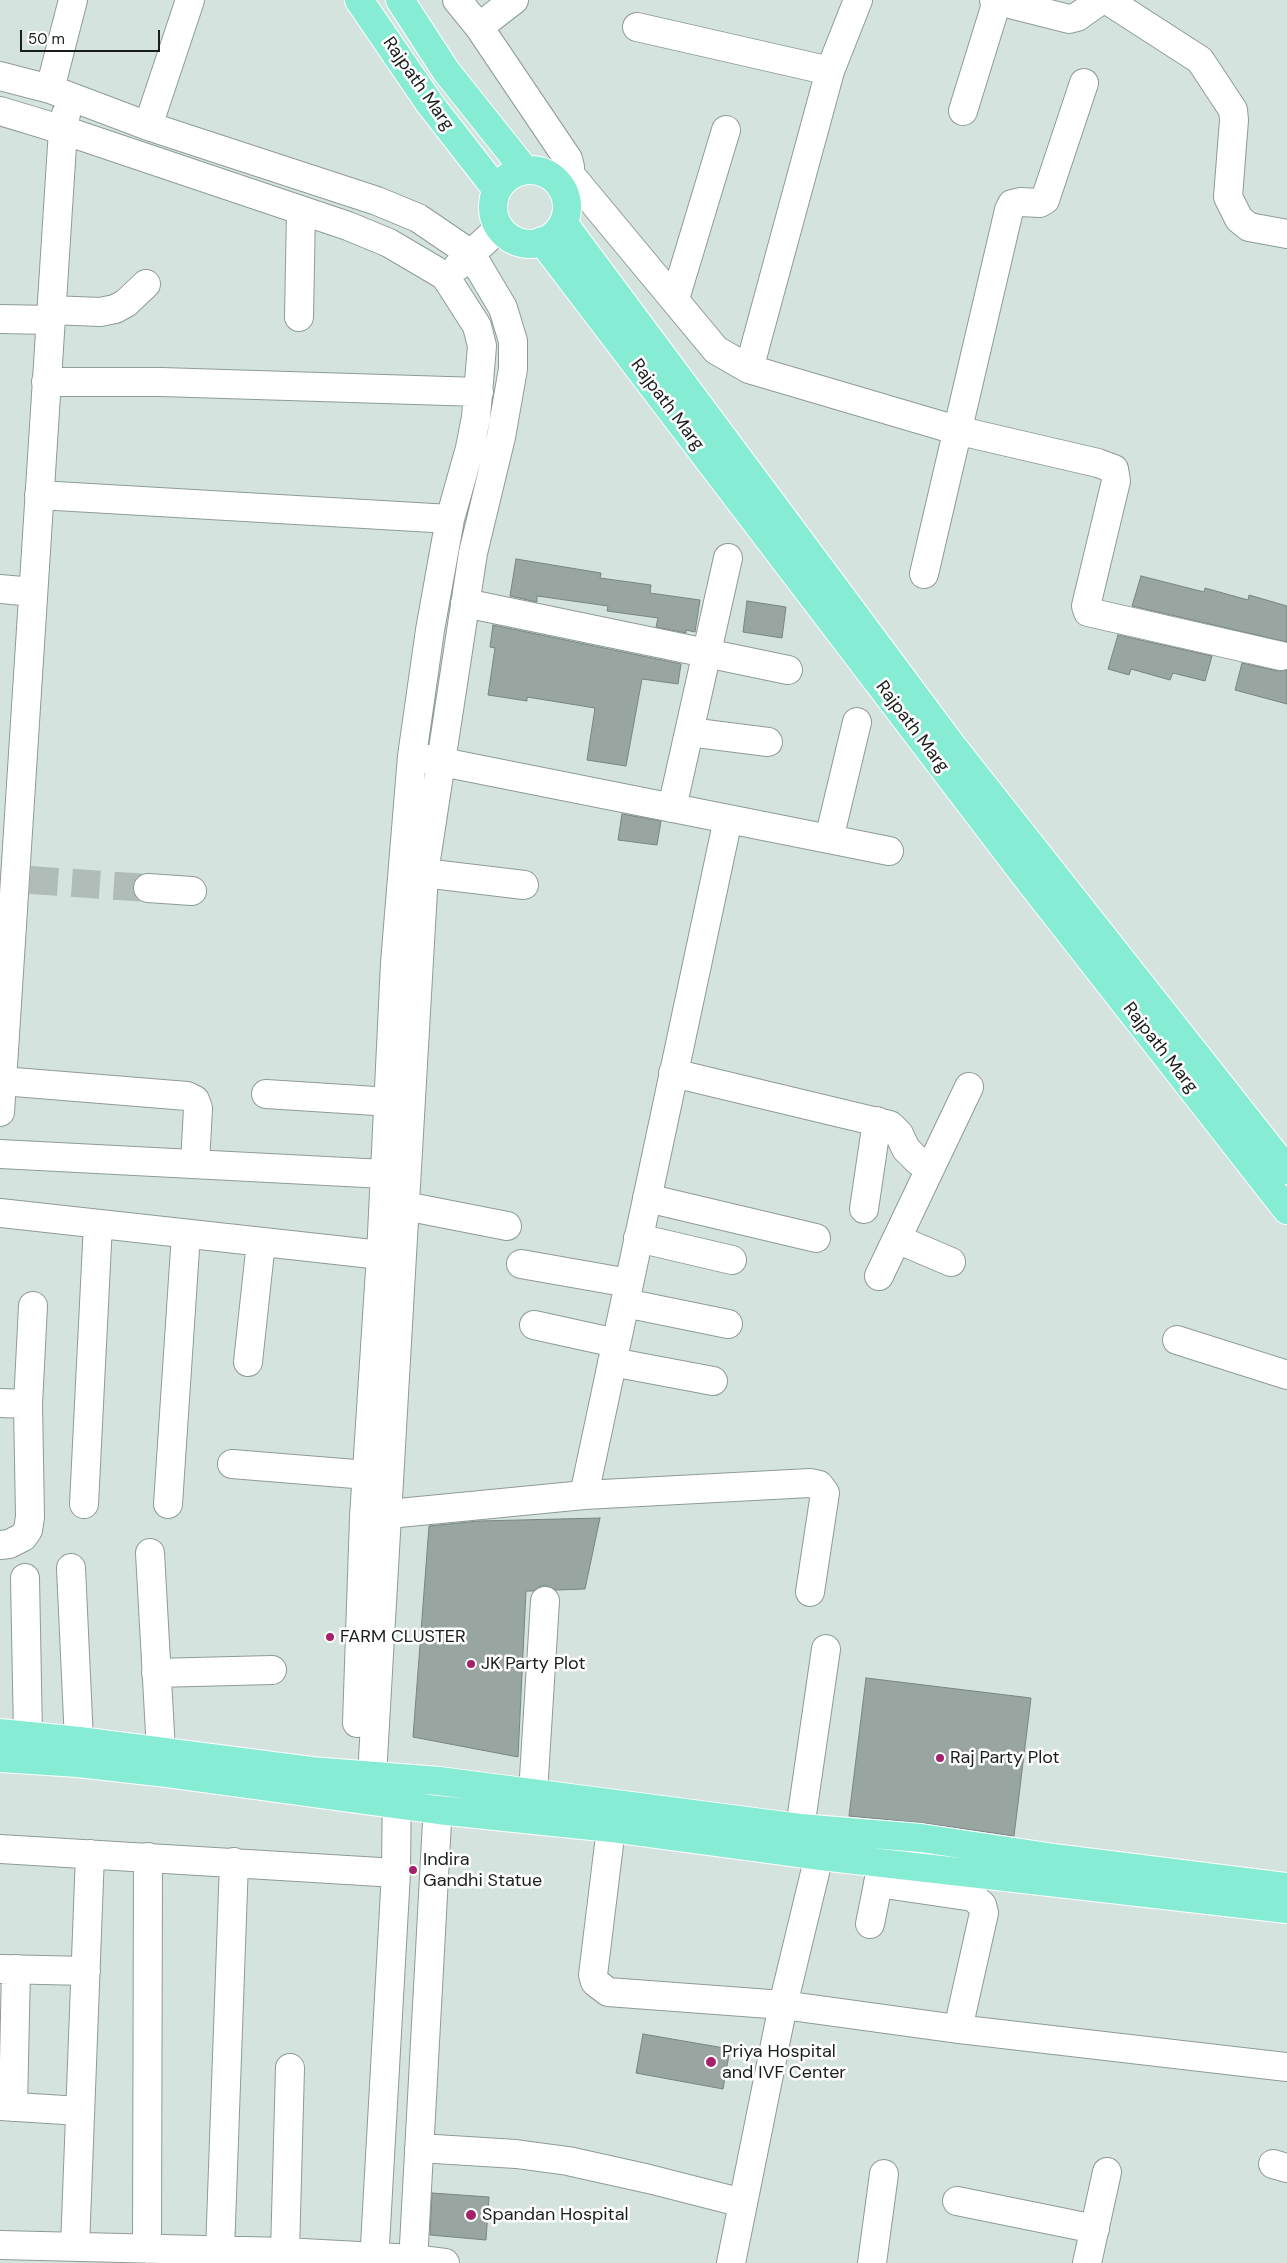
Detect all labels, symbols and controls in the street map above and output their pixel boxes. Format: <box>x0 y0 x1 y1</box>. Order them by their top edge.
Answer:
scale bar <box>22 20 162 52</box>
text: 50 m <box>28 29 65 49</box>
street label: Rajpath Marg <box>378 33 458 135</box>
street label: Rajpath Marg <box>626 355 708 455</box>
street label: Rajpath Marg <box>871 677 953 777</box>
street label: Rajpath Marg <box>1118 998 1202 1098</box>
place label: FARM CLUSTER <box>340 1626 466 1648</box>
marker: FARM CLUSTER <box>324 1631 336 1643</box>
place label: JK Party Plot <box>481 1653 585 1675</box>
marker: JK Party Plot <box>465 1658 477 1670</box>
place label: Raj Party Plot <box>950 1747 1060 1769</box>
marker: Raj Party Plot <box>934 1752 946 1764</box>
place label: Indira Gandhi Statue <box>423 1849 542 1892</box>
marker: Indira Gandhi Statue <box>407 1864 419 1876</box>
place label: Priya Hospital and IVF Center <box>722 2041 846 2084</box>
marker: Priya Hospital and IVF Center <box>704 2055 718 2069</box>
place label: Spandan Hospital <box>482 2204 628 2226</box>
marker: Spandan Hospital <box>464 2208 478 2222</box>

